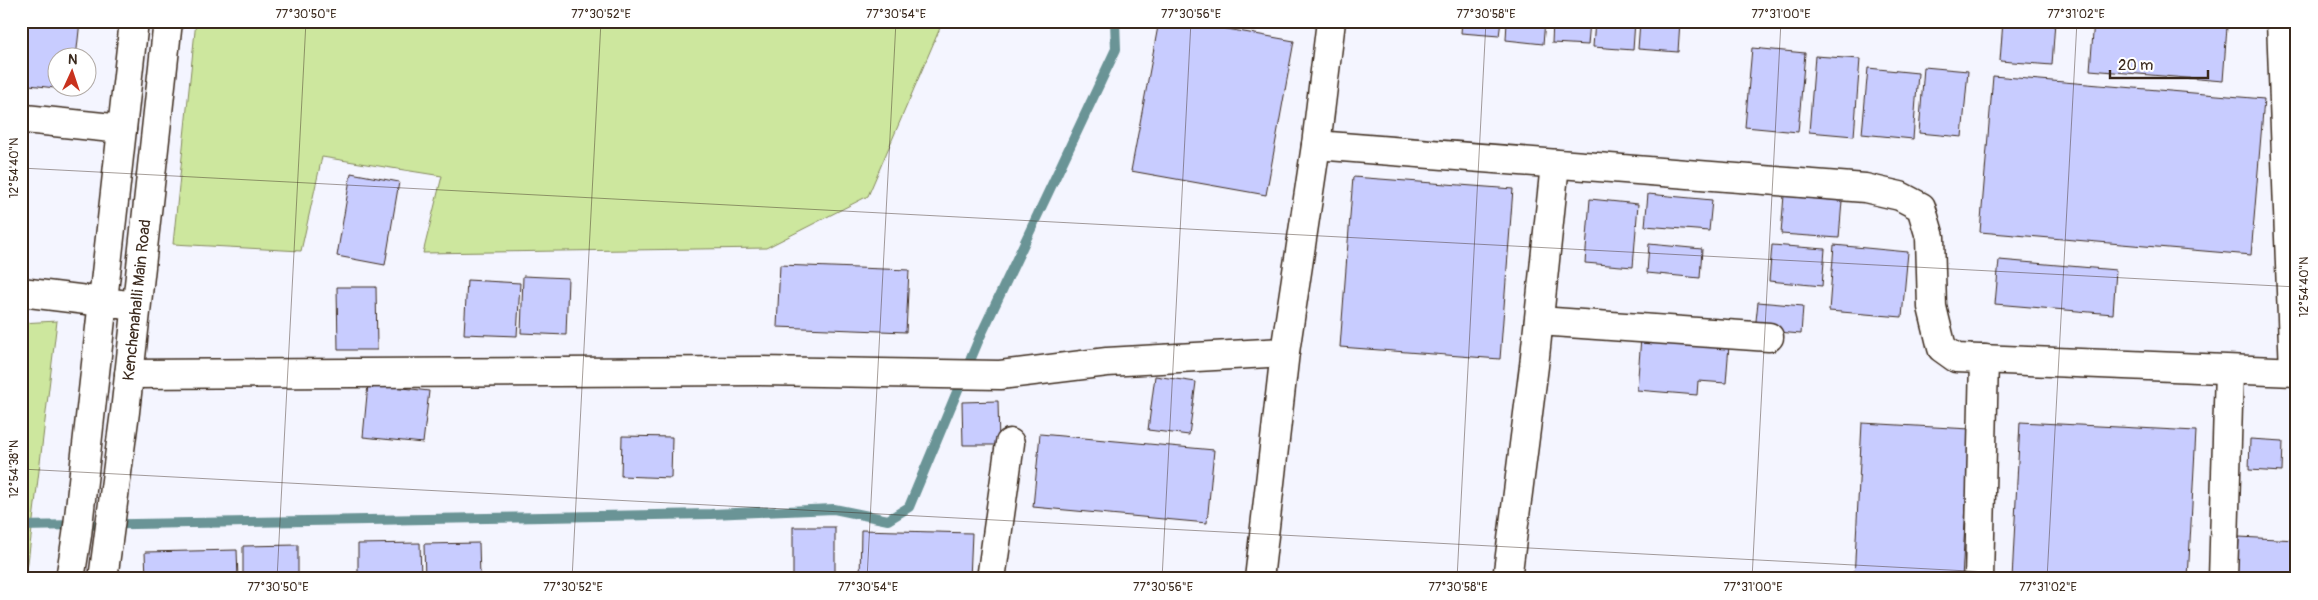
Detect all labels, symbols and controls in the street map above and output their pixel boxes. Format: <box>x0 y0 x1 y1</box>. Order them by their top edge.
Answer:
text: 77°30'50"E <box>275 7 337 22</box>
text: 77°30'52"E <box>571 7 631 22</box>
text: 77°30'54"E <box>866 7 926 22</box>
text: 77°30'56"E <box>1161 7 1221 22</box>
text: 77°30'58"E <box>1457 7 1515 22</box>
text: 77°31'00"E <box>1751 7 1811 22</box>
text: 77°31'02"E <box>2047 7 2105 22</box>
north arrow <box>48 48 98 98</box>
scale bar <box>2110 48 2208 80</box>
text: N <box>67 51 78 68</box>
text: 20 m <box>2118 56 2153 75</box>
text: 12°54'40"N <box>7 138 22 198</box>
street label: Kenchenahalli Main Road <box>119 218 155 382</box>
text: 12°54'40"N <box>2297 257 2312 317</box>
text: 12°54'38"N <box>7 440 22 498</box>
text: 77°30'50"E <box>247 580 309 595</box>
text: 77°30'52"E <box>543 580 603 595</box>
text: 77°30'54"E <box>838 580 898 595</box>
text: 77°30'56"E <box>1133 580 1193 595</box>
text: 77°30'58"E <box>1429 580 1487 595</box>
text: 77°31'00"E <box>1723 580 1783 595</box>
text: 77°31'02"E <box>2019 580 2077 595</box>

